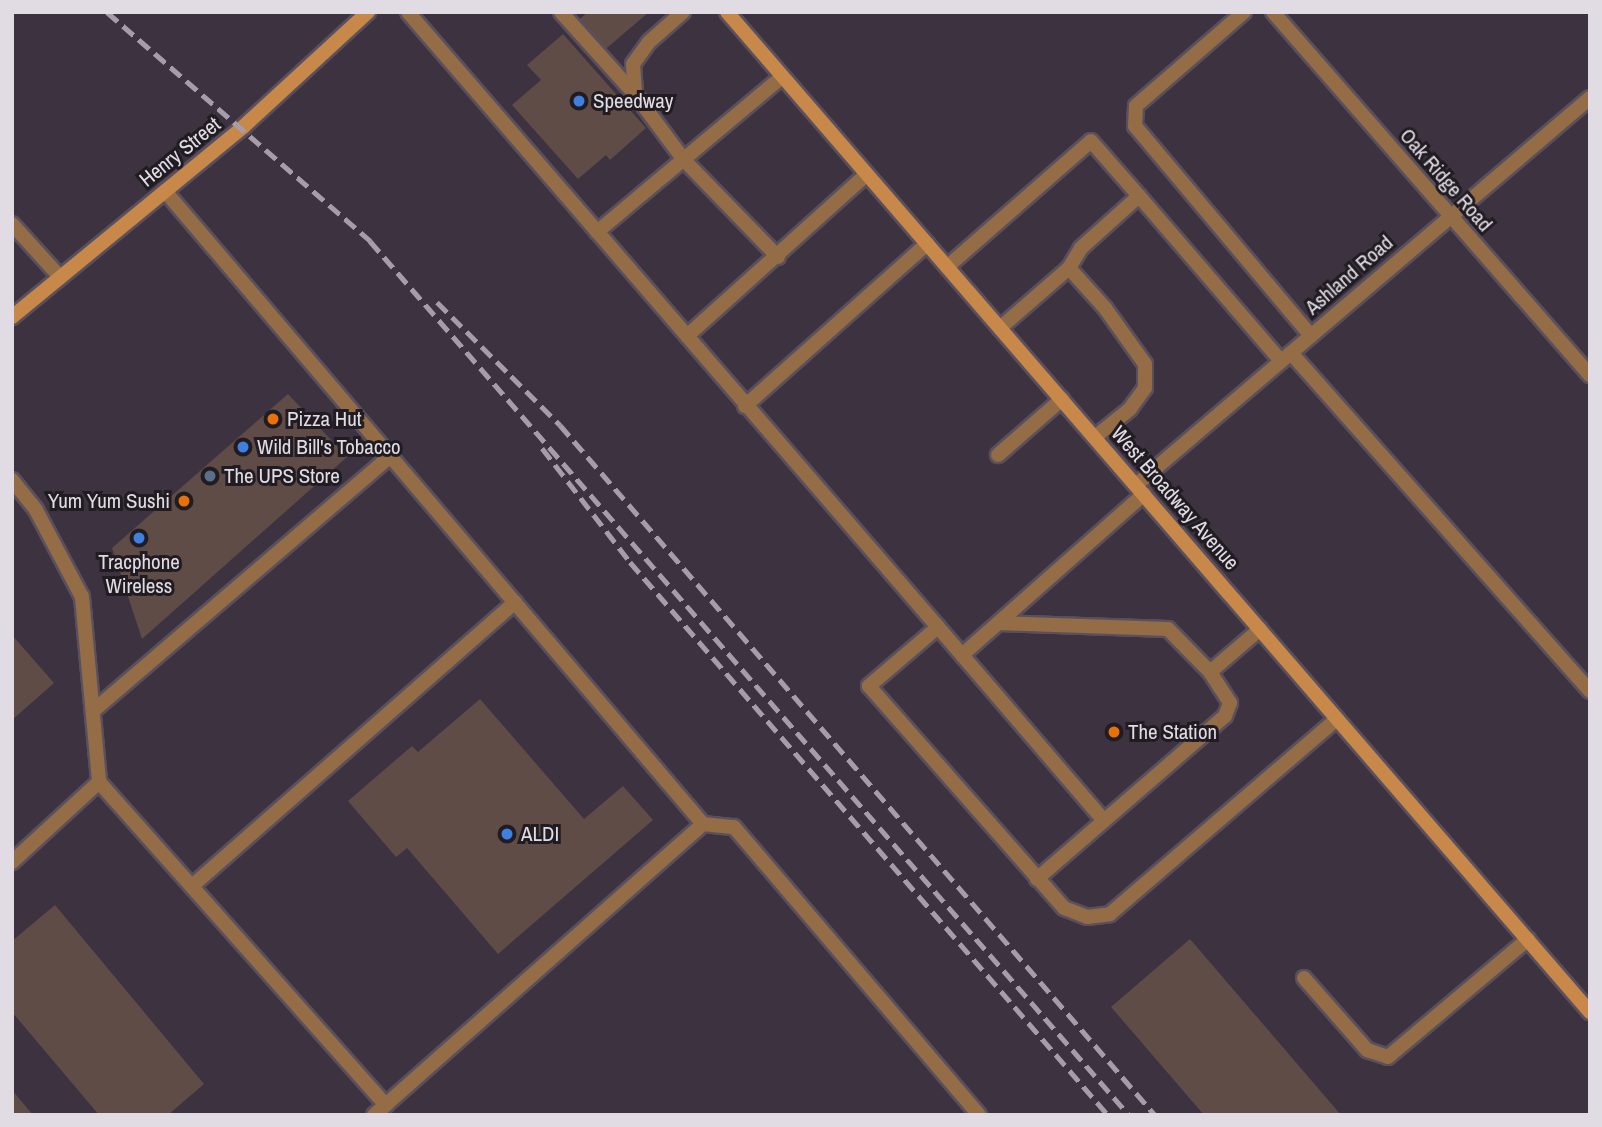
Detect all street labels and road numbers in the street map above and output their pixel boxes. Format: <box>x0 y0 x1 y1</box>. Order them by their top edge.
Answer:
street label: Henry Street <box>135 112 225 192</box>
street label: Oak Ridge Road <box>1394 123 1498 237</box>
street label: Ashland Road <box>1300 230 1398 320</box>
street label: West Broadway Avenue <box>1105 421 1245 575</box>

